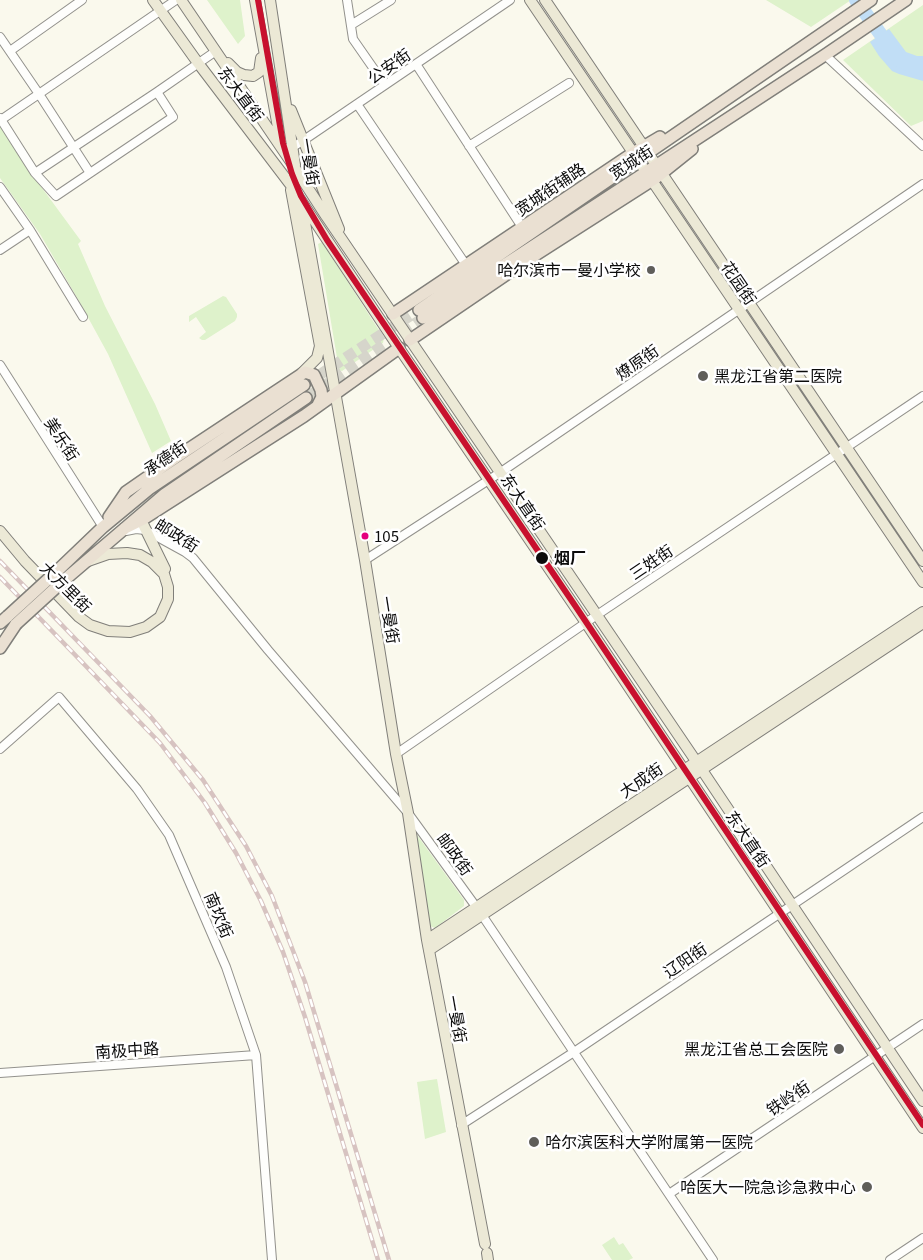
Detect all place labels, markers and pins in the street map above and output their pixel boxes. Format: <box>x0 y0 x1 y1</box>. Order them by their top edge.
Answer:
place label: 哈尔滨市一曼小学校 <box>497 260 641 280</box>
marker: 哈尔滨市一曼小学校 <box>645 264 657 276</box>
place label: 黑龙江省第二医院 <box>714 366 842 386</box>
marker: 黑龙江省第二医院 <box>696 369 710 383</box>
place label: 105 <box>374 527 399 545</box>
marker: 105 <box>360 531 370 541</box>
place label: 烟厂 <box>554 548 586 568</box>
marker: 烟厂 <box>534 550 550 566</box>
place label: 黑龙江省总工会医院 <box>684 1039 828 1059</box>
marker: 黑龙江省总工会医院 <box>832 1042 846 1056</box>
place label: 哈尔滨医科大学附属第一医院 <box>545 1132 753 1152</box>
marker: 哈尔滨医科大学附属第一医院 <box>527 1135 541 1149</box>
place label: 哈医大一院急诊急救中心 <box>680 1177 856 1197</box>
marker: 哈医大一院急诊急救中心 <box>860 1180 874 1194</box>

